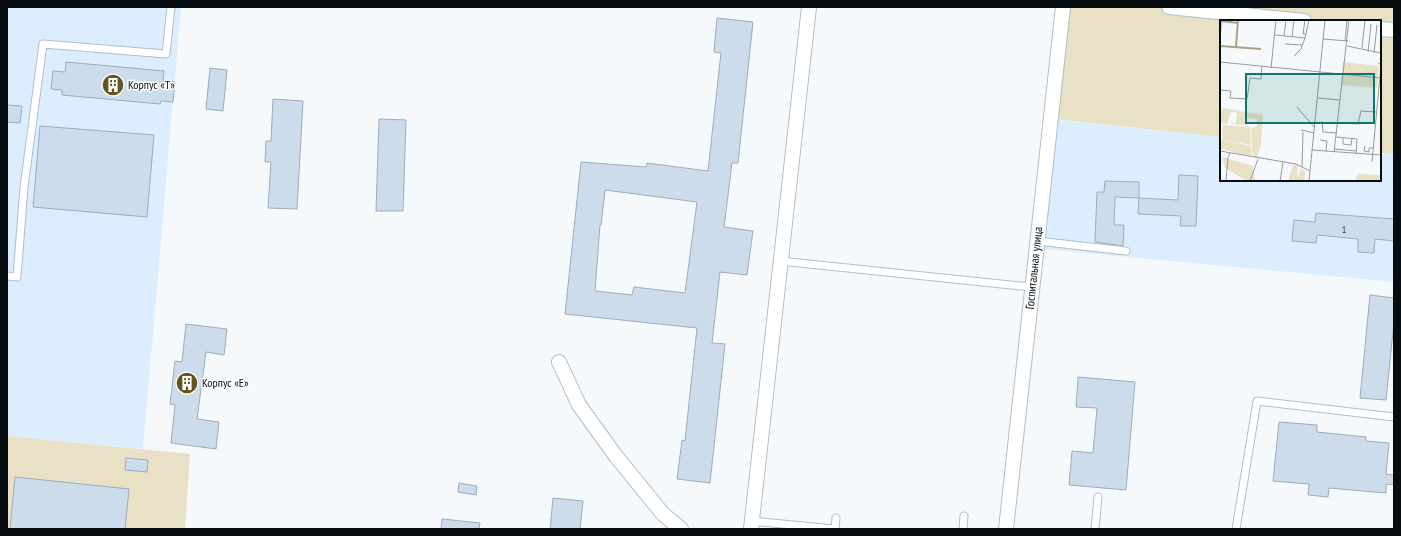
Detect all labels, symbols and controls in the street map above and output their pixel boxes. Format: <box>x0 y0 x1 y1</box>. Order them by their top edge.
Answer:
inset map <box>1220 20 1381 181</box>
building icon: Корпус «Т» <box>100 72 126 98</box>
place label: Корпус «Т» <box>128 77 175 92</box>
house number: 1 <box>1342 223 1346 236</box>
street label: Госпитальная улица <box>1022 226 1045 310</box>
building icon: Корпус «Е» <box>174 370 200 396</box>
place label: Корпус «Е» <box>202 375 249 390</box>

